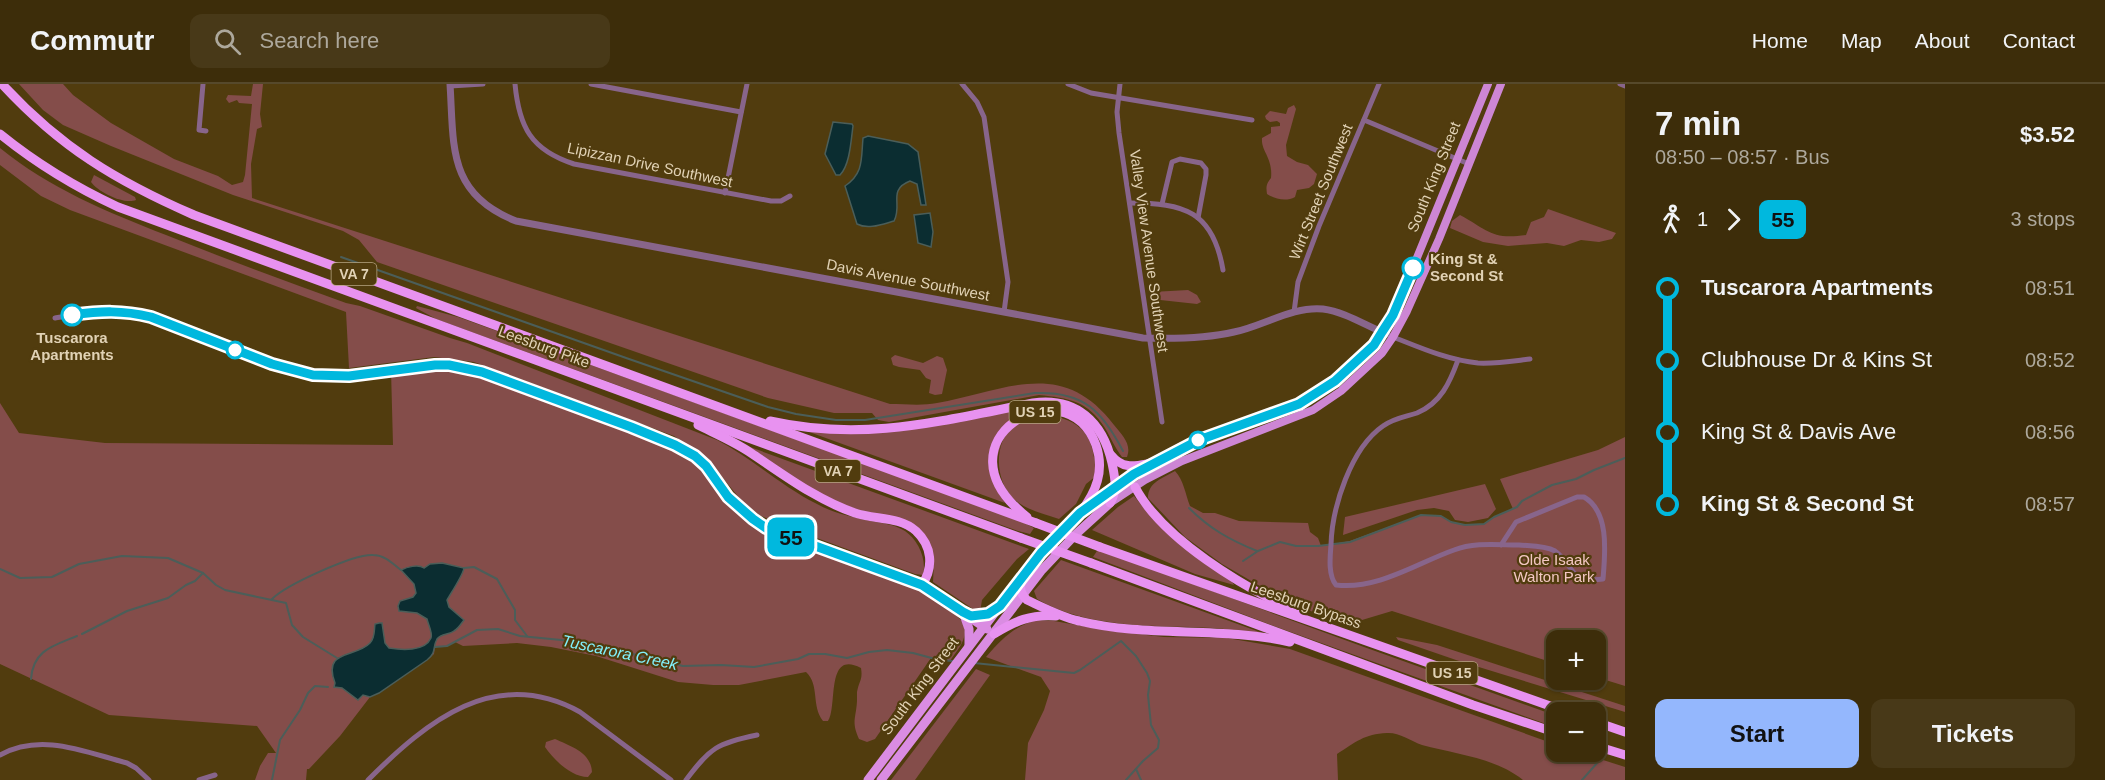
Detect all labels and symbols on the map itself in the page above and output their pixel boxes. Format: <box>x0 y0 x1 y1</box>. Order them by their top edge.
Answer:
street label: South King Street <box>1404 118 1464 235</box>
street label: Wirt Street Southwest <box>1285 121 1356 262</box>
street label: Lipizzan Drive Southwest <box>566 139 735 191</box>
street label: Valley View Avenue Southwest <box>1127 149 1172 354</box>
place label: King St & Second St <box>1430 250 1503 284</box>
street label: Davis Avenue Southwest <box>825 255 992 304</box>
marker: King St & Second St <box>1402 257 1424 279</box>
road number: VA 7 <box>332 263 376 285</box>
marker: Tuscarora Apartments <box>61 304 83 326</box>
street label: Leesburg Pike <box>496 322 592 371</box>
place label: Tuscarora Apartments <box>30 329 114 363</box>
unlabelled marker <box>226 341 244 359</box>
road number: US 15 <box>1010 401 1060 423</box>
unlabelled marker <box>1189 431 1207 449</box>
road number: VA 7 <box>816 460 860 482</box>
line badge: 55 <box>764 518 818 556</box>
park label: Olde Isaak Walton Park <box>1513 551 1595 585</box>
street label: Leesburg Bypass <box>1249 578 1364 631</box>
water label: Tuscarora Creek <box>560 632 680 673</box>
street label: South King Street <box>877 633 962 738</box>
road number: US 15 <box>1426 662 1478 684</box>

